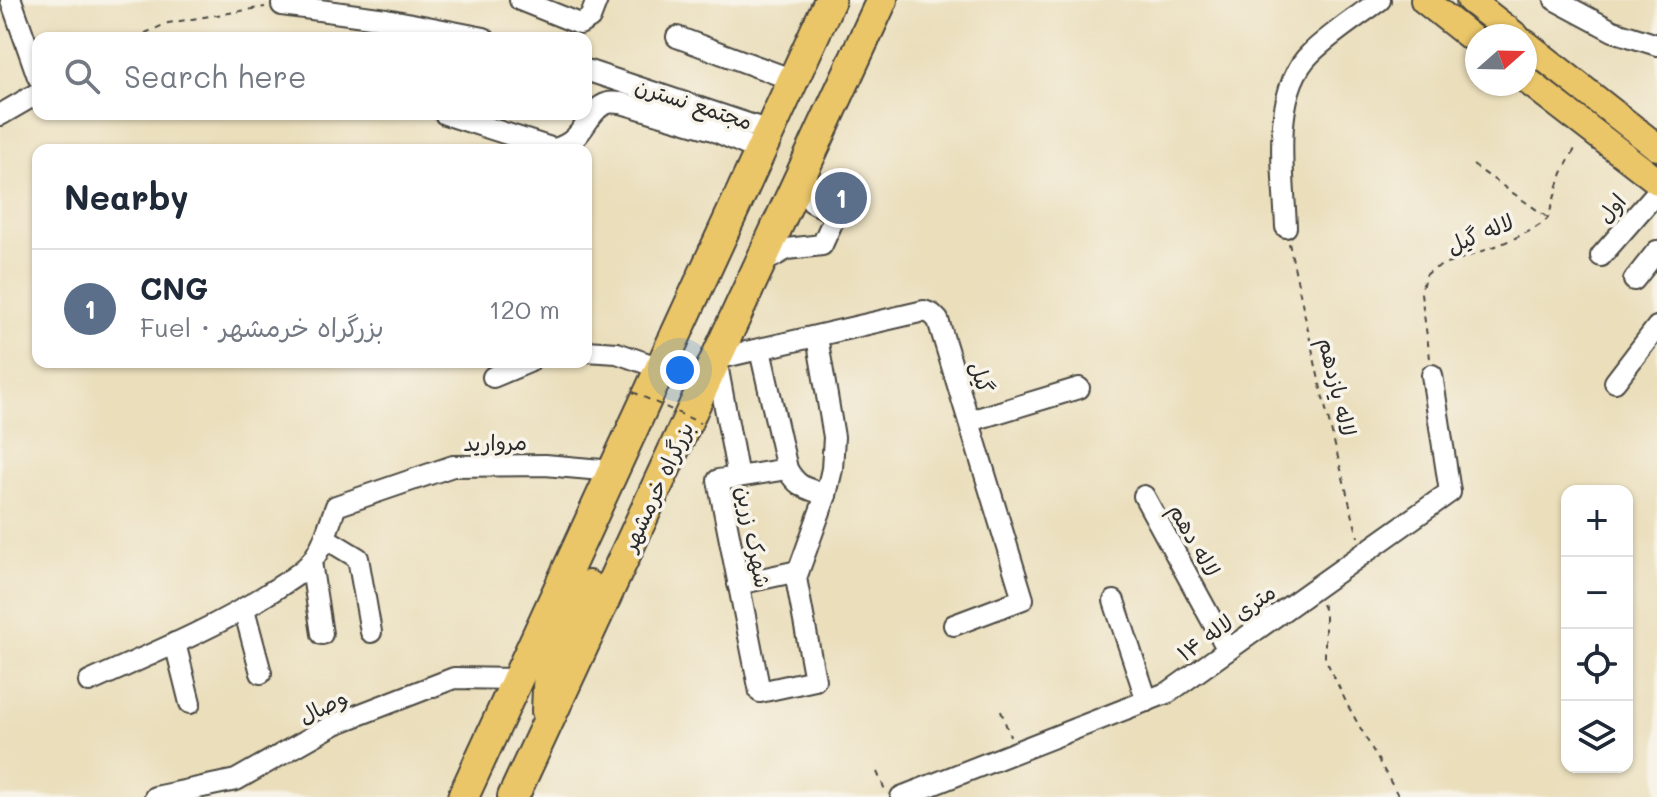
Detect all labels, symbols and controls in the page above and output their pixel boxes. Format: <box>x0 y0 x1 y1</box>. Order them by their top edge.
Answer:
north arrow <box>1465 24 1537 96</box>
search box <box>32 32 592 120</box>
icon: search <box>60 54 104 98</box>
text: Search here <box>124 56 307 96</box>
street label: مجتمع نسترن <box>631 70 756 138</box>
pin: 1 <box>815 168 867 228</box>
text: Nearby <box>64 174 189 219</box>
street label: اول <box>1590 187 1632 229</box>
street label: لاله گیل <box>1442 206 1518 260</box>
text: CNG <box>140 268 208 308</box>
text: 1 <box>84 292 96 326</box>
text: 120 m <box>489 292 560 326</box>
text: Fuel · بزرگراه خرمشهر <box>140 310 384 344</box>
street label: لاله یازدهم <box>1310 335 1363 440</box>
your location <box>660 350 700 390</box>
street label: گیل <box>963 357 1001 397</box>
street label: بزرگراه خرمشهر <box>614 417 700 557</box>
street label: مروارید <box>463 427 527 457</box>
street label: شهرک زرین <box>730 484 778 590</box>
map controls <box>1561 485 1633 773</box>
button: + <box>1561 485 1633 557</box>
street label: لاله دهم <box>1160 498 1227 583</box>
button: − <box>1561 557 1633 629</box>
street label: ۱۴ متری لاله <box>1171 577 1281 667</box>
button: locate <box>1561 629 1633 701</box>
street label: وصال <box>294 682 352 730</box>
button: layers <box>1561 701 1633 773</box>

